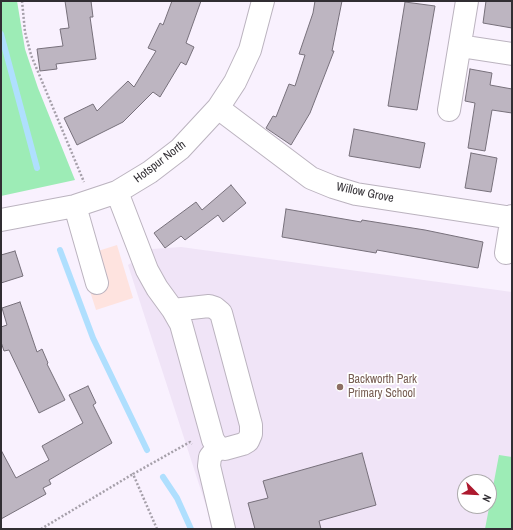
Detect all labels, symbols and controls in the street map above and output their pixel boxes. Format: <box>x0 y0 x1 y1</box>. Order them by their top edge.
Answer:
street label: Hotspur North <box>131 138 189 186</box>
street label: Willow Grove <box>335 180 395 206</box>
place label: Backworth Park Primary School <box>348 373 417 401</box>
marker: Backworth Park Primary School <box>335 382 345 392</box>
north arrow <box>457 474 497 514</box>
text: N <box>479 493 495 504</box>

